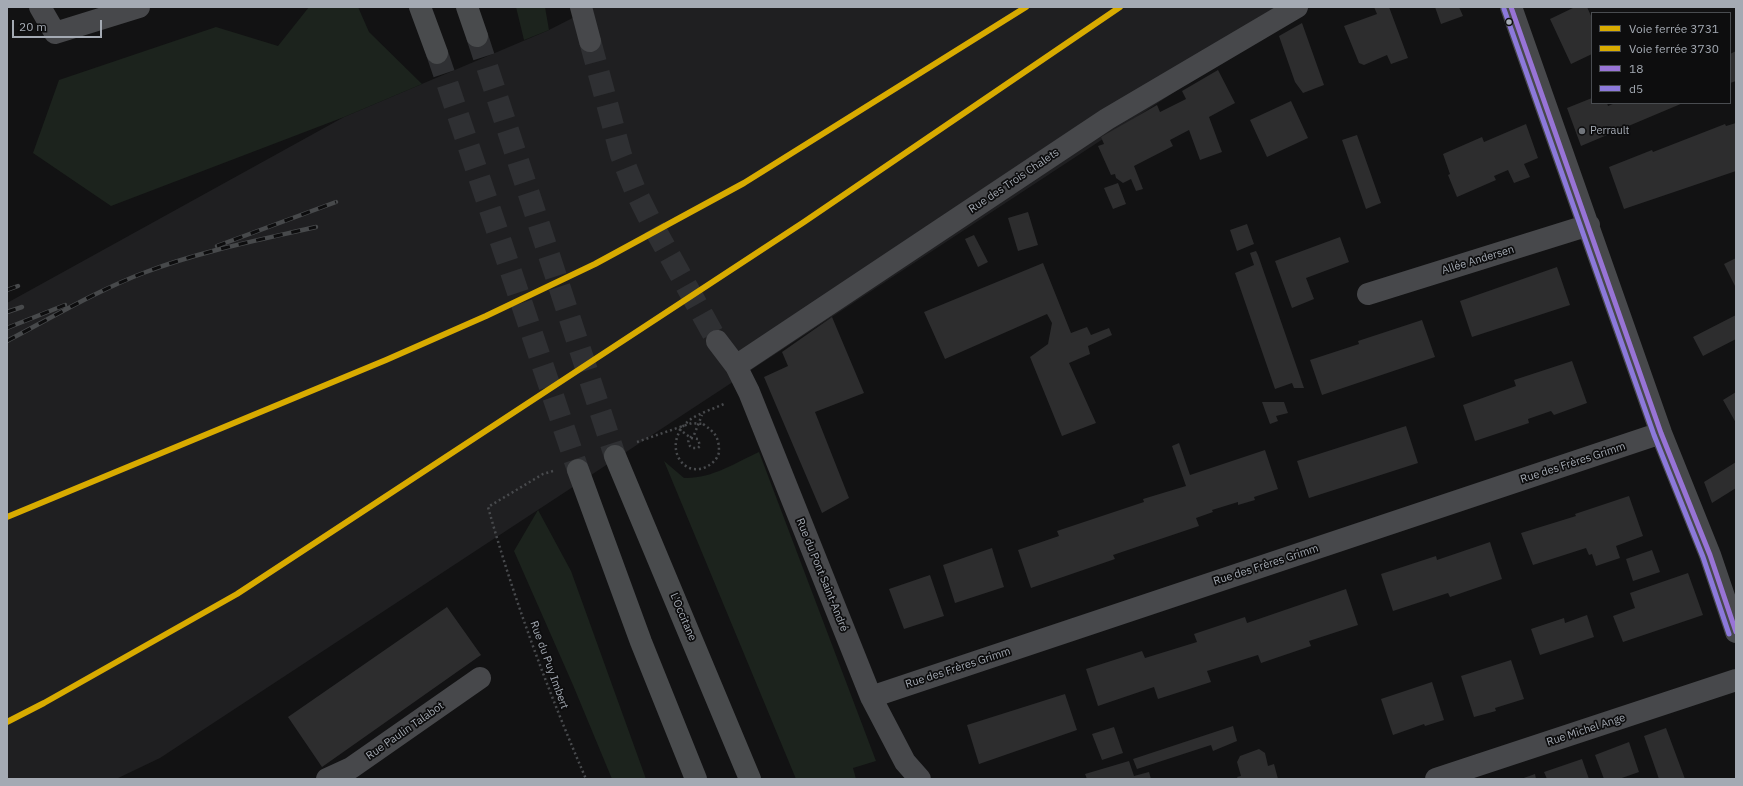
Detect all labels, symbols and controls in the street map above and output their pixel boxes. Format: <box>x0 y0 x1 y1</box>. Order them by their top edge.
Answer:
scale bar <box>14 12 104 38</box>
legend <box>1591 12 1731 104</box>
unlabelled marker <box>1504 17 1514 27</box>
text: 20 m <box>19 19 47 34</box>
text: Voie ferrée 3731 <box>1629 21 1719 36</box>
text: Voie ferrée 3730 <box>1629 41 1719 56</box>
text: 18 <box>1629 61 1643 76</box>
text: d5 <box>1629 81 1643 96</box>
place label: Perrault <box>1590 124 1629 138</box>
marker: Perrault <box>1577 126 1587 136</box>
street label: Rue des Trois Chalets <box>966 146 1062 216</box>
street label: Allée Andersen <box>1440 243 1516 277</box>
street label: Rue des Frères Grimm <box>1519 440 1627 486</box>
street label: Rue du Pont Saint-André <box>793 516 851 634</box>
street label: Rue des Frères Grimm <box>1212 542 1320 588</box>
street label: L'Occitane <box>667 591 699 643</box>
street label: Rue du Puy Imbert <box>527 619 571 711</box>
street label: Rue des Frères Grimm <box>904 645 1012 691</box>
street label: Rue Paulin Talabot <box>364 699 446 763</box>
street label: Rue Michel Ange <box>1545 711 1627 749</box>

